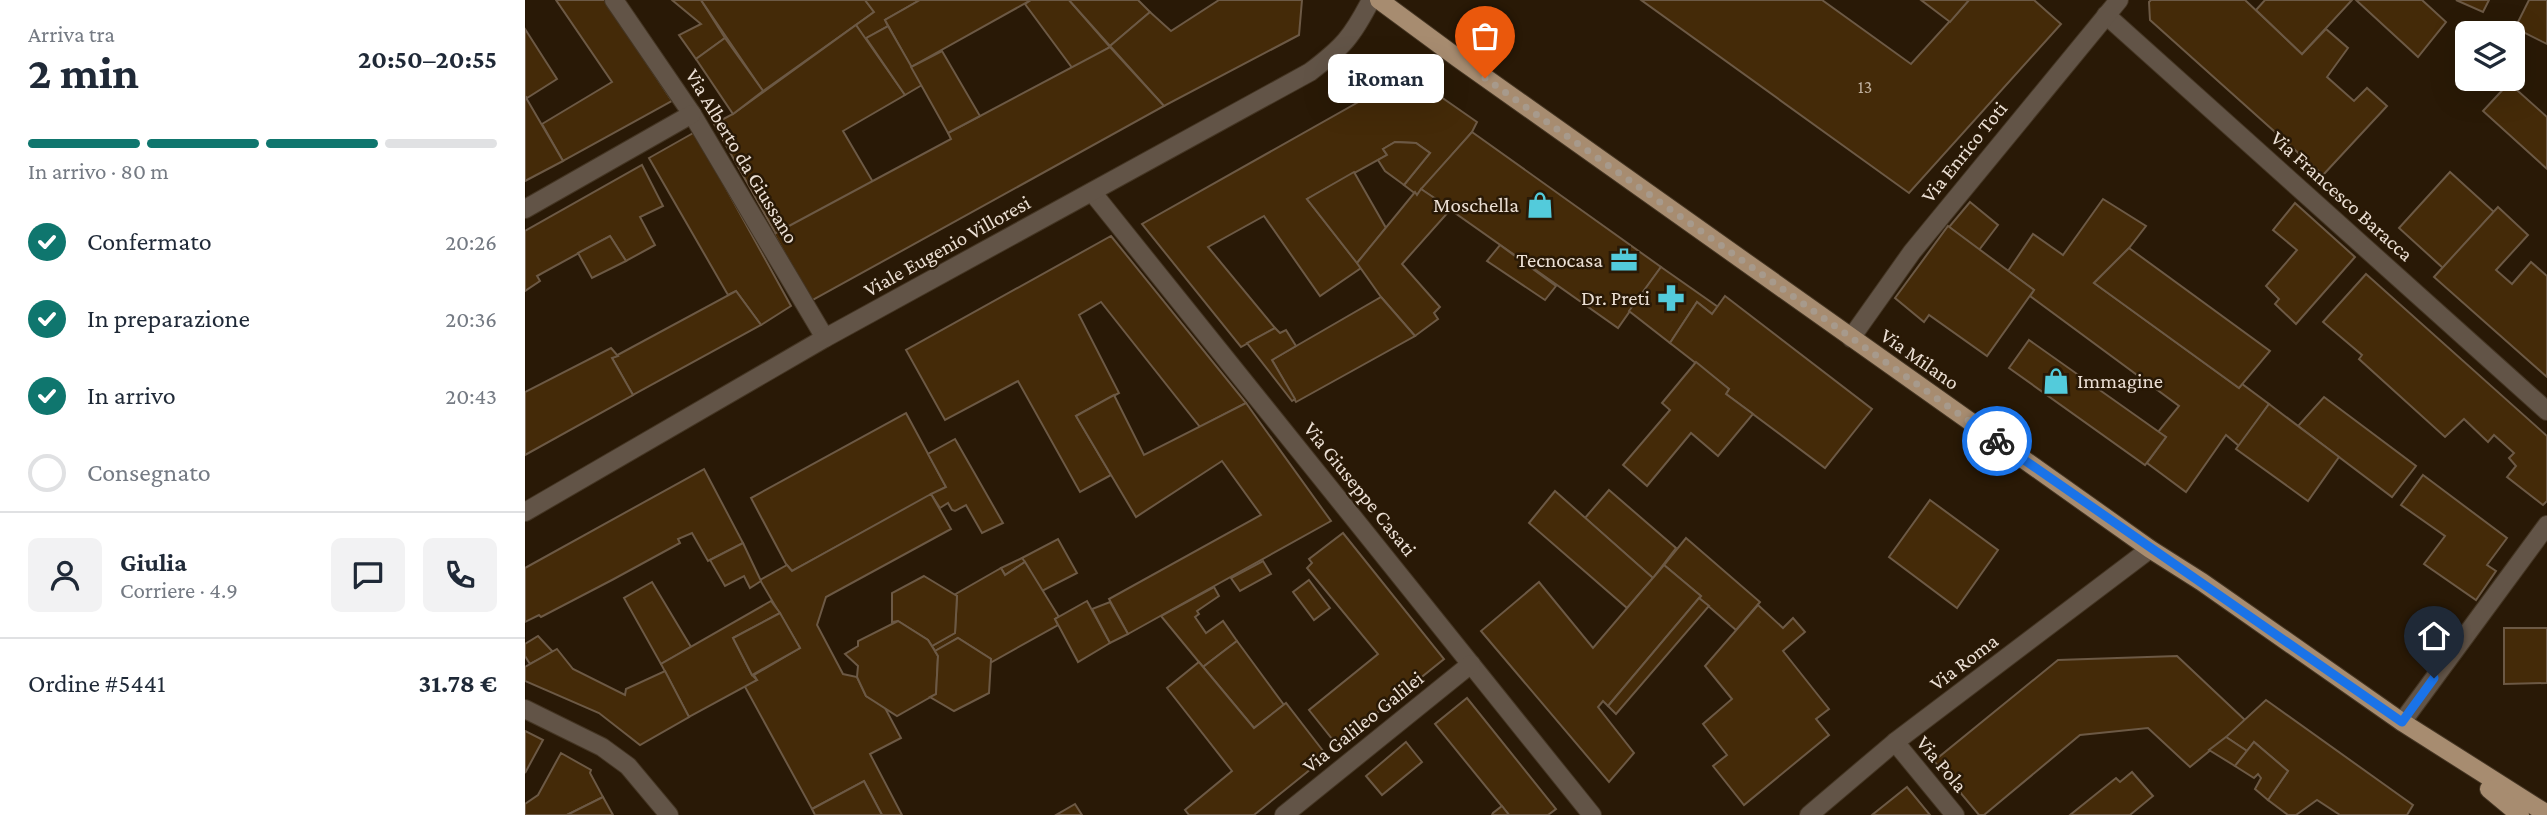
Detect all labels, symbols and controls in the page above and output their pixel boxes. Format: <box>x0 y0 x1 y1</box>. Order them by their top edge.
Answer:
pin <box>1455 6 1515 78</box>
icon: bag <box>1466 17 1504 55</box>
text: Arriva tra <box>28 21 115 47</box>
map controls <box>2455 21 2525 91</box>
button: layers <box>2455 21 2525 91</box>
text: 20:50–20:55 <box>358 45 497 74</box>
text: 2 min <box>28 47 139 98</box>
callout: iRoman <box>1327 54 1443 102</box>
street label: Via Alberto da Giussano <box>680 64 804 248</box>
text: iRoman <box>1348 65 1424 91</box>
house number: 13 <box>1858 77 1872 97</box>
street label: Via Enrico Toti <box>1916 96 2012 207</box>
street label: Via Francesco Baracca <box>2266 126 2418 266</box>
text: In arrivo · 80 m <box>28 158 169 184</box>
street label: Viale Eugenio Villoresi <box>859 190 1035 302</box>
shop icon: Moschella <box>1525 190 1555 220</box>
place label: Moschella <box>1433 193 1519 217</box>
icon: check <box>28 223 66 261</box>
text: Confermato <box>87 227 212 256</box>
text: 20:26 <box>445 229 497 255</box>
office icon: Tecnocasa <box>1609 245 1639 275</box>
place label: Tecnocasa <box>1516 248 1603 272</box>
pharmacy icon: Dr. Preti <box>1656 283 1686 313</box>
place label: Dr. Preti <box>1581 286 1650 310</box>
icon: check <box>28 300 66 338</box>
text: In preparazione <box>87 304 250 333</box>
text: 20:36 <box>445 306 497 332</box>
street label: Via Milano <box>1876 323 1964 395</box>
shop icon: Immagine <box>2041 366 2071 396</box>
place label: Immagine <box>2077 369 2163 393</box>
icon: check <box>28 377 66 415</box>
text: In arrivo <box>87 381 176 410</box>
text: 20:43 <box>445 383 497 409</box>
courier <box>1962 406 2032 476</box>
street label: Via Giuseppe Casati <box>1298 417 1422 561</box>
icon: bike <box>1978 422 2016 460</box>
text: Consegnato <box>87 458 211 487</box>
button: person <box>28 538 102 612</box>
button: chat <box>331 538 405 612</box>
button: phone <box>423 538 497 612</box>
text: Giulia <box>120 548 187 577</box>
text: Corriere · 4.9 <box>120 577 238 603</box>
pin <box>2404 606 2464 678</box>
icon: home <box>2415 617 2453 655</box>
street label: Via Roma <box>1925 628 2003 695</box>
street label: Via Galileo Galilei <box>1298 666 1429 778</box>
text: Ordine #5441 <box>28 669 166 698</box>
text: 31.78 € <box>419 669 497 698</box>
street label: Via Pola <box>1911 731 1973 797</box>

